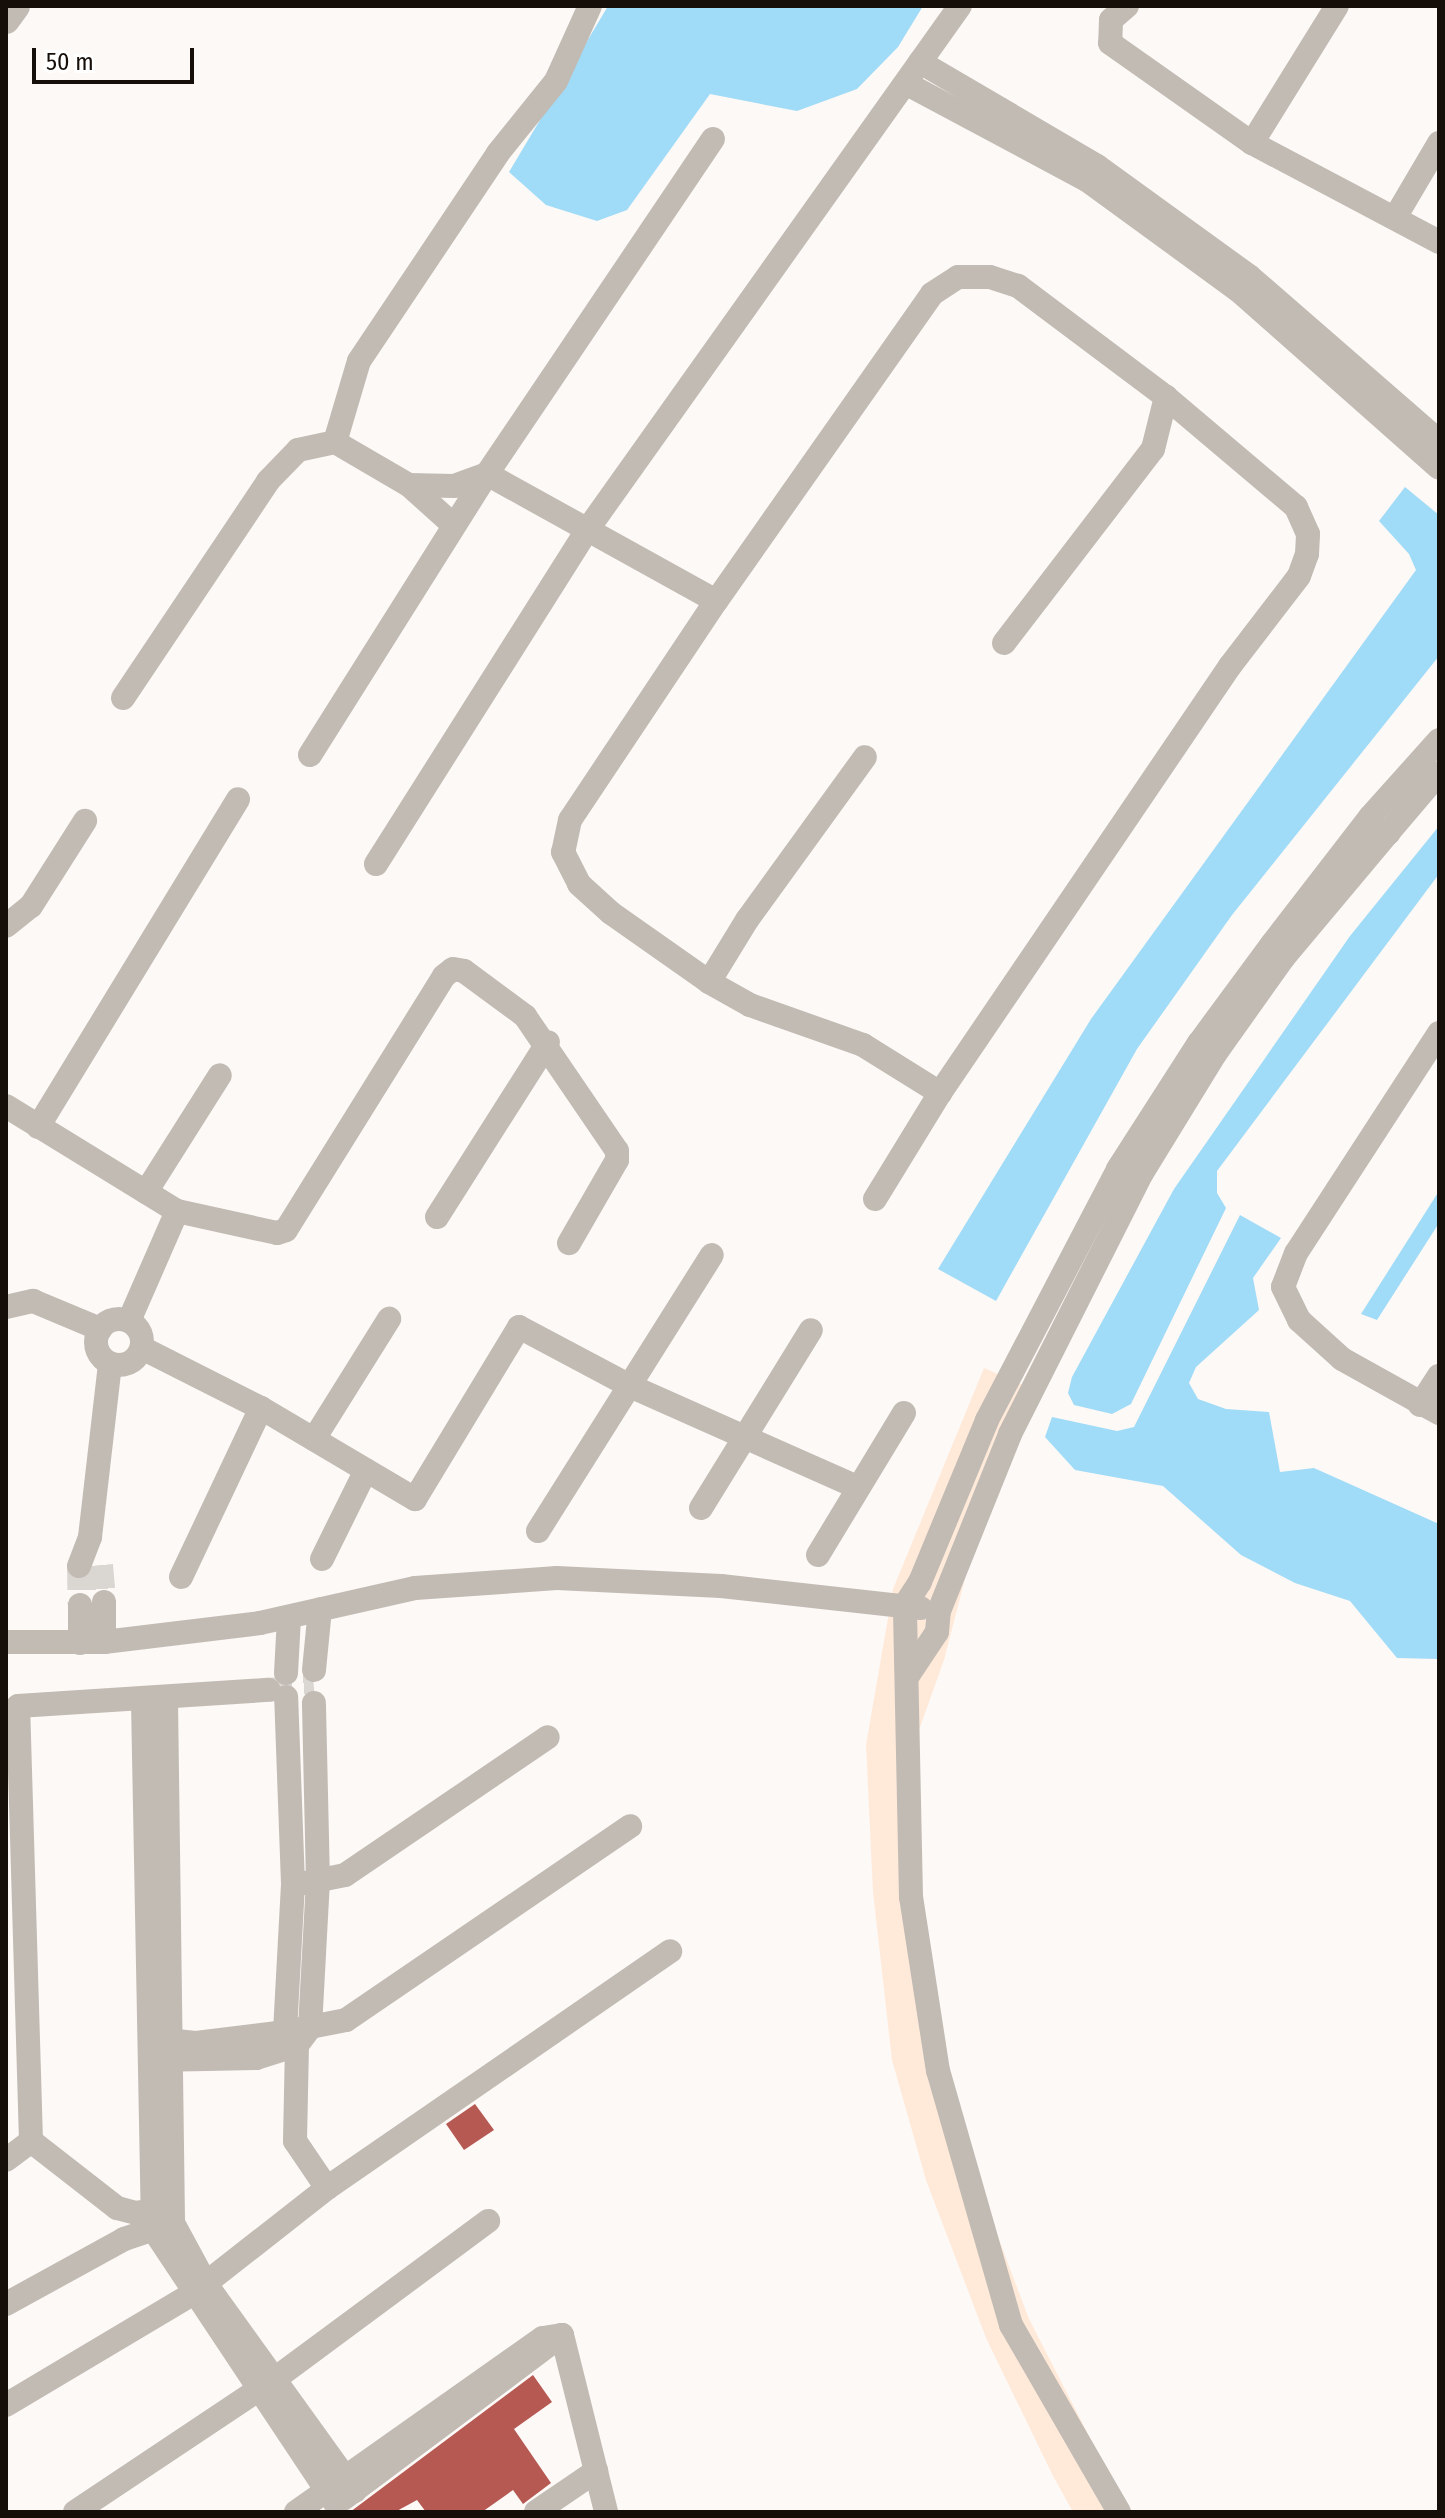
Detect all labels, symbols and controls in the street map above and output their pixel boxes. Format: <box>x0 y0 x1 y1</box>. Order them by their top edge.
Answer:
scale bar <box>36 32 198 82</box>
text: 50 m <box>46 48 94 76</box>

